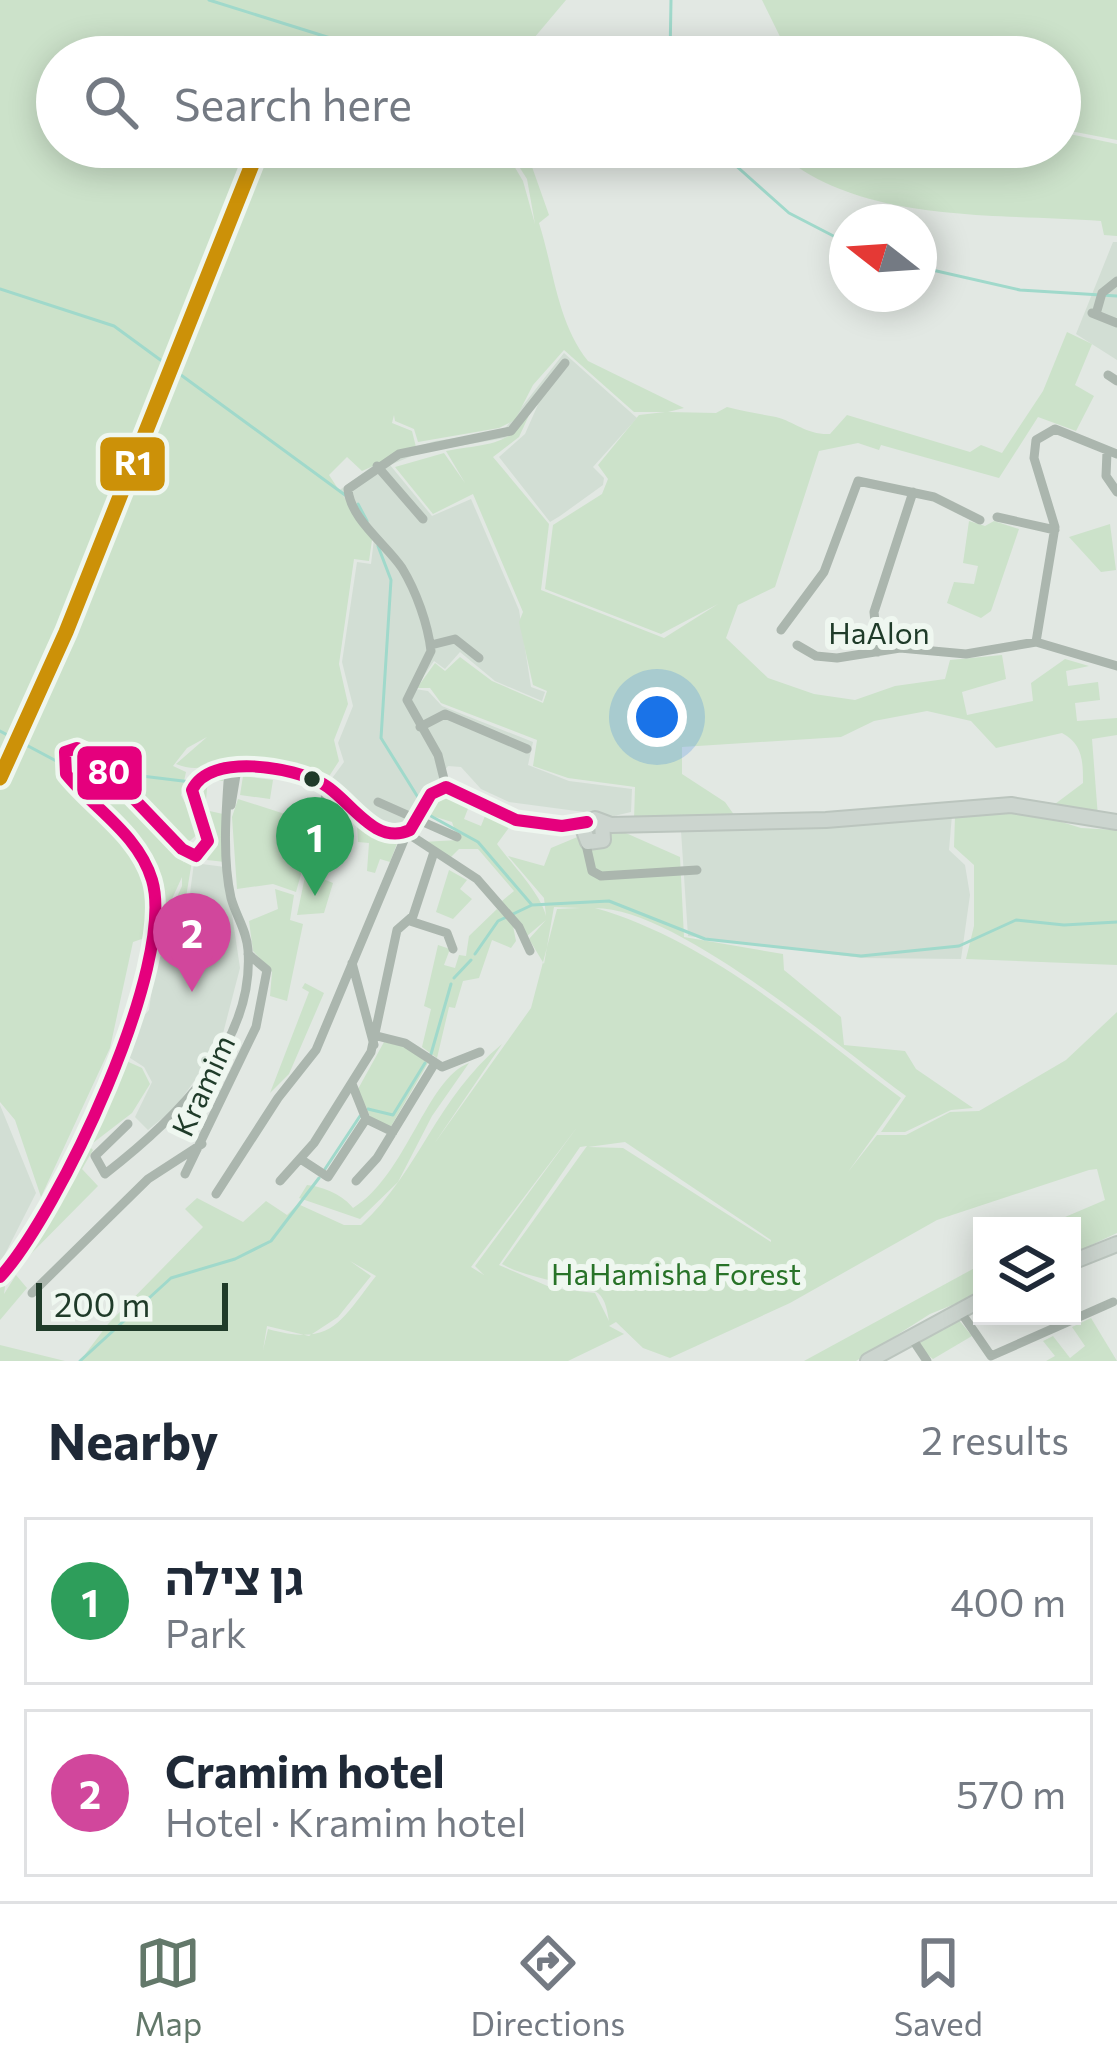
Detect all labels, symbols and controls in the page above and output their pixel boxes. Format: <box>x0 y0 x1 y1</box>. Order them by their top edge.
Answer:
search box <box>36 36 1081 168</box>
icon: search <box>78 69 144 135</box>
text: Search here <box>174 75 412 130</box>
north arrow <box>829 204 937 312</box>
line badge: R1 <box>98 435 167 493</box>
text: R1 <box>114 441 152 482</box>
street label: HaAlon <box>828 613 930 650</box>
your location <box>627 687 687 747</box>
line badge: 80 <box>75 744 144 802</box>
text: 80 <box>88 750 130 791</box>
unlabelled marker <box>301 768 323 790</box>
pin: 1 <box>276 797 354 896</box>
pin: 2 <box>153 893 231 992</box>
street label: Kramim <box>163 1028 241 1142</box>
map controls <box>973 1217 1081 1325</box>
button: layers <box>973 1217 1081 1325</box>
park label: HaHamisha Forest <box>551 1254 801 1291</box>
scale bar <box>36 1277 228 1330</box>
text: 200 m <box>54 1283 150 1324</box>
text: Nearby <box>48 1408 218 1471</box>
text: 2 results <box>921 1415 1069 1463</box>
text: גן צילה <box>165 1549 303 1604</box>
text: 1 <box>81 1577 99 1625</box>
text: 400 m <box>950 1577 1066 1625</box>
text: Park <box>165 1608 247 1656</box>
text: Cramim hotel <box>165 1742 445 1797</box>
text: 2 <box>79 1769 101 1817</box>
text: 570 m <box>956 1769 1066 1817</box>
text: Hotel · Kramim hotel <box>165 1797 526 1845</box>
tab: Map <box>134 1930 202 2043</box>
tab: Directions <box>471 1930 625 2043</box>
tab: Saved <box>894 1930 983 2043</box>

